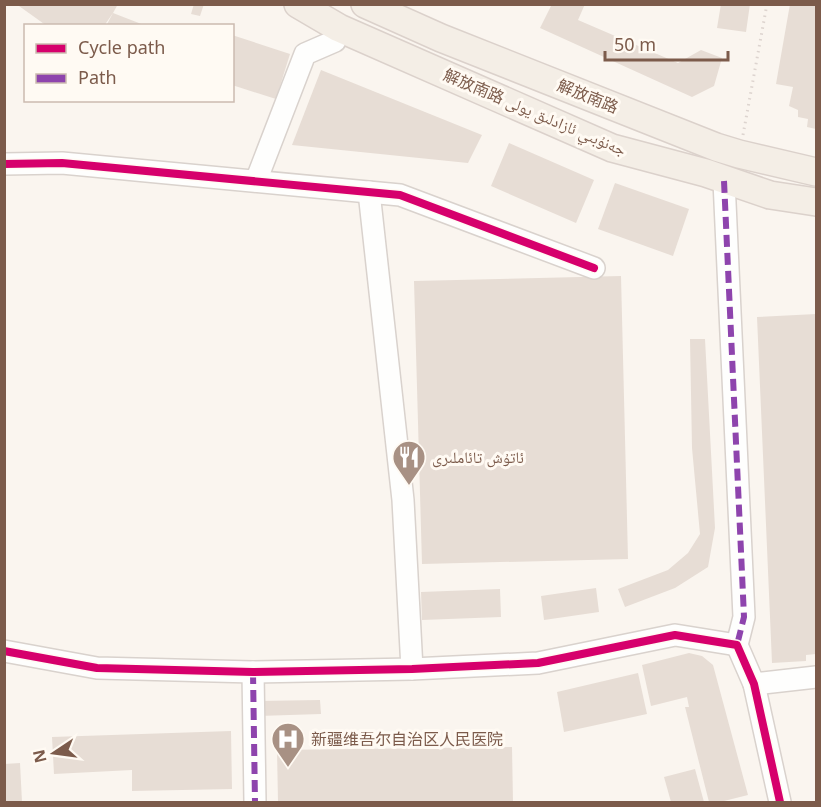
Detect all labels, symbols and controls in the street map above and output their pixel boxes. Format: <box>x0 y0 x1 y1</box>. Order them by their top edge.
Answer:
legend <box>24 24 234 102</box>
scale bar <box>605 24 728 62</box>
text: 50 m <box>614 32 656 56</box>
text: Cycle path <box>78 35 165 59</box>
street label: 解放南路 جەنۇبىي ئازادلىق يولى <box>439 63 630 162</box>
text: Path <box>78 65 117 89</box>
street label: 解放南路 <box>554 74 622 118</box>
restaurant icon: ئاتۇش تائاملىرى <box>391 439 427 486</box>
place label: ئاتۇش تائاملىرى <box>432 446 524 468</box>
hospital icon: 新疆维吾尔自治区人民医院 <box>270 721 306 768</box>
north arrow <box>24 723 84 783</box>
place label: 新疆维吾尔自治区人民医院 <box>311 728 503 750</box>
text: N <box>27 748 52 765</box>

